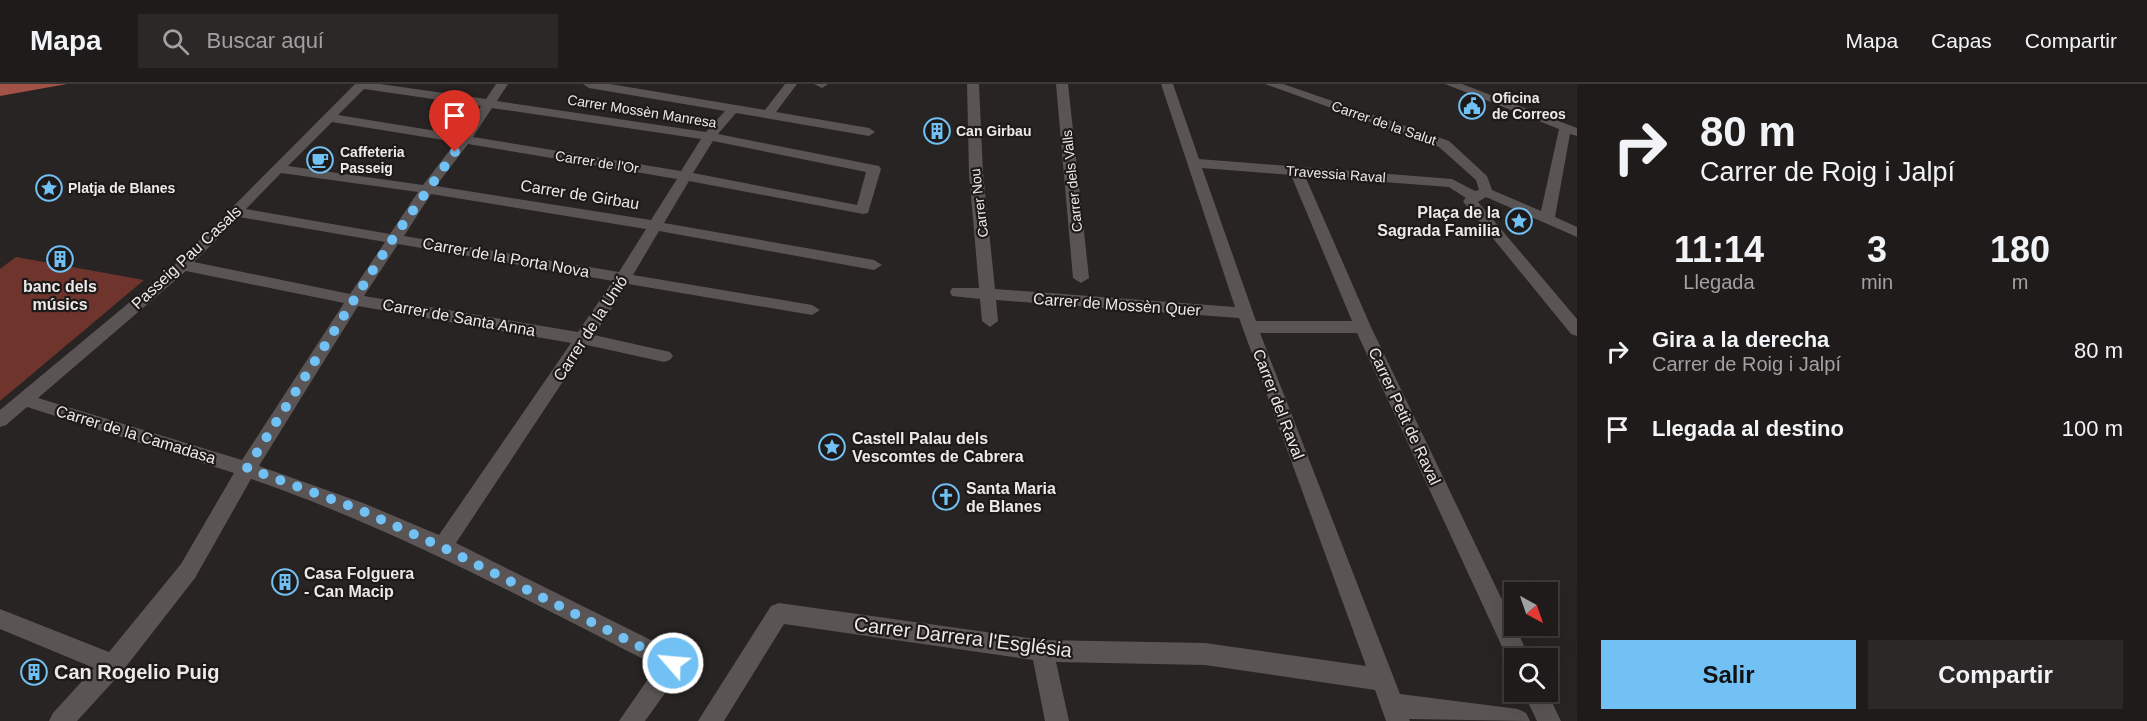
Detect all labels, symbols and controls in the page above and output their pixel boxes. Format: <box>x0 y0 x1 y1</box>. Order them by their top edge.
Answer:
search box <box>138 14 558 68</box>
text: Mapa <box>30 25 102 56</box>
icon: search <box>159 25 192 58</box>
text: Buscar aquí <box>207 28 324 53</box>
text: Mapa <box>1846 29 1898 52</box>
text: Capas <box>1931 29 1992 52</box>
text: Compartir <box>2025 29 2117 52</box>
pin <box>429 90 480 152</box>
place label: Oficina de Correos <box>1492 90 1566 122</box>
street label: Carrer Mossèn Manresa <box>566 91 718 131</box>
public building icon: Oficina de Correos <box>1457 91 1487 121</box>
street label: Carrer de la Salut <box>1330 98 1439 148</box>
icon: arrive <box>438 99 471 132</box>
icon: right <box>1601 108 1679 186</box>
text: 80 m <box>1700 108 1796 155</box>
building icon: Can Girbau <box>922 116 952 146</box>
place label: Can Girbau <box>956 123 1031 139</box>
street label: Carrer dels Valls <box>1059 129 1085 233</box>
place label: Caffeteria Passeig <box>340 144 405 176</box>
cafe icon: Caffeteria Passeig <box>305 145 335 175</box>
street label: Carrer de l'Or <box>554 148 640 177</box>
text: Carrer de Roig i Jalpí <box>1700 157 1955 187</box>
street label: Travessia Raval <box>1286 163 1386 185</box>
street label: Carrer Nou <box>967 168 991 238</box>
place icon: Platja de Blanes <box>34 173 64 203</box>
street label: Carrer de Girbau <box>519 177 641 212</box>
place label: Platja de Blanes <box>68 180 176 196</box>
street label: Passeig Pau Casals <box>128 202 244 312</box>
place label: Plaça de la Sagrada Familia <box>1377 204 1500 239</box>
place icon: Plaça de la Sagrada Familia <box>1504 206 1534 236</box>
text: 11:14 <box>1674 229 1764 270</box>
text: 3 <box>1867 229 1887 270</box>
text: 180 <box>1990 229 2050 270</box>
street label: Carrer de la Porta Nova <box>421 234 591 281</box>
building icon: banc dels músics <box>45 244 75 274</box>
text: Llegada <box>1683 271 1755 293</box>
text: min <box>1861 271 1893 293</box>
text: m <box>2012 271 2028 293</box>
street label: Carrer de la Unió <box>550 272 631 384</box>
place label: banc dels músics <box>23 278 97 313</box>
street label: Carrer de Mossèn Quer <box>1033 290 1202 319</box>
street label: Carrer de Santa Anna <box>381 296 537 339</box>
text: Gira a la derecha <box>1652 327 1829 352</box>
icon: right <box>1601 335 1634 368</box>
text: 80 m <box>2074 338 2123 363</box>
street label: Carrer Petit de Raval <box>1365 345 1444 488</box>
street label: Carrer del Raval <box>1250 347 1307 462</box>
text: Carrer de Roig i Jalpí <box>1652 353 1841 375</box>
street label: Carrer de la Camadasa <box>54 402 218 467</box>
icon: arrive <box>1601 413 1634 446</box>
text: Llegada al destino <box>1652 416 1844 441</box>
text: 100 m <box>2062 416 2123 441</box>
place label: Castell Palau dels Vescomtes de Cabrera <box>852 430 1024 465</box>
place icon: Castell Palau dels Vescomtes de Cabrera <box>817 432 847 462</box>
place label: Santa Maria de Blanes <box>966 480 1056 515</box>
church icon: Santa Maria de Blanes <box>931 482 961 512</box>
place label: Casa Folguera - Can Macip <box>304 565 414 600</box>
building icon: Casa Folguera - Can Macip <box>270 567 300 597</box>
north arrow <box>1504 582 1558 636</box>
map controls <box>1504 582 1558 702</box>
street label: Carrer Darrera l'Església <box>853 613 1074 661</box>
position arrow <box>641 631 705 695</box>
button: Salir <box>1601 640 1856 709</box>
button: Compartir <box>1868 640 2123 709</box>
button: search <box>1504 648 1558 702</box>
building icon: Can Rogelio Puig <box>19 657 49 687</box>
place label: Can Rogelio Puig <box>54 661 220 683</box>

